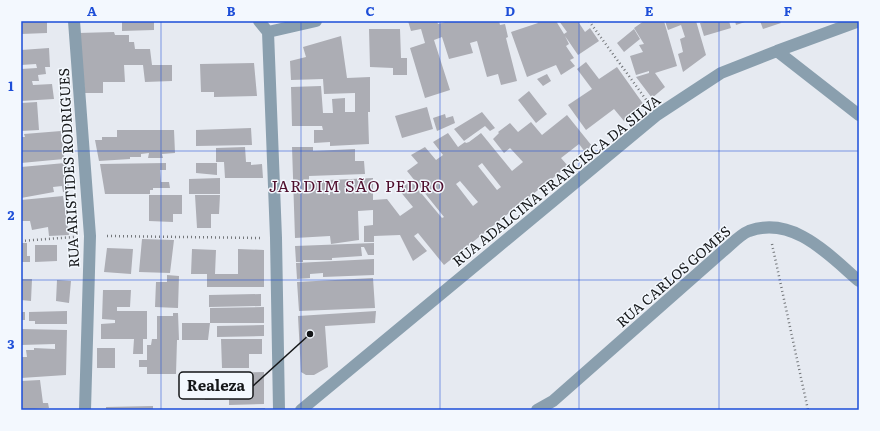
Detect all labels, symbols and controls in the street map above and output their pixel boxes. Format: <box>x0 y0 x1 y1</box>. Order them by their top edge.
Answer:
text: A <box>87 1 97 20</box>
text: B <box>227 1 236 20</box>
text: C <box>365 1 375 20</box>
text: D <box>505 1 515 20</box>
text: E <box>645 1 654 20</box>
text: F <box>784 1 792 20</box>
street label: RUA ARISTIDES RODRIGUES <box>53 68 83 268</box>
text: 1 <box>8 76 14 95</box>
street label: RUA ADALCINA FRANCISCA DA SILVA <box>448 89 665 270</box>
district label: JARDIM SÃO PEDRO <box>269 173 445 197</box>
text: 2 <box>8 205 15 224</box>
street label: RUA CARLOS GOMES <box>612 221 734 331</box>
text: 3 <box>7 334 15 353</box>
callout: Realeza <box>179 372 253 399</box>
text: Realeza <box>187 373 246 396</box>

